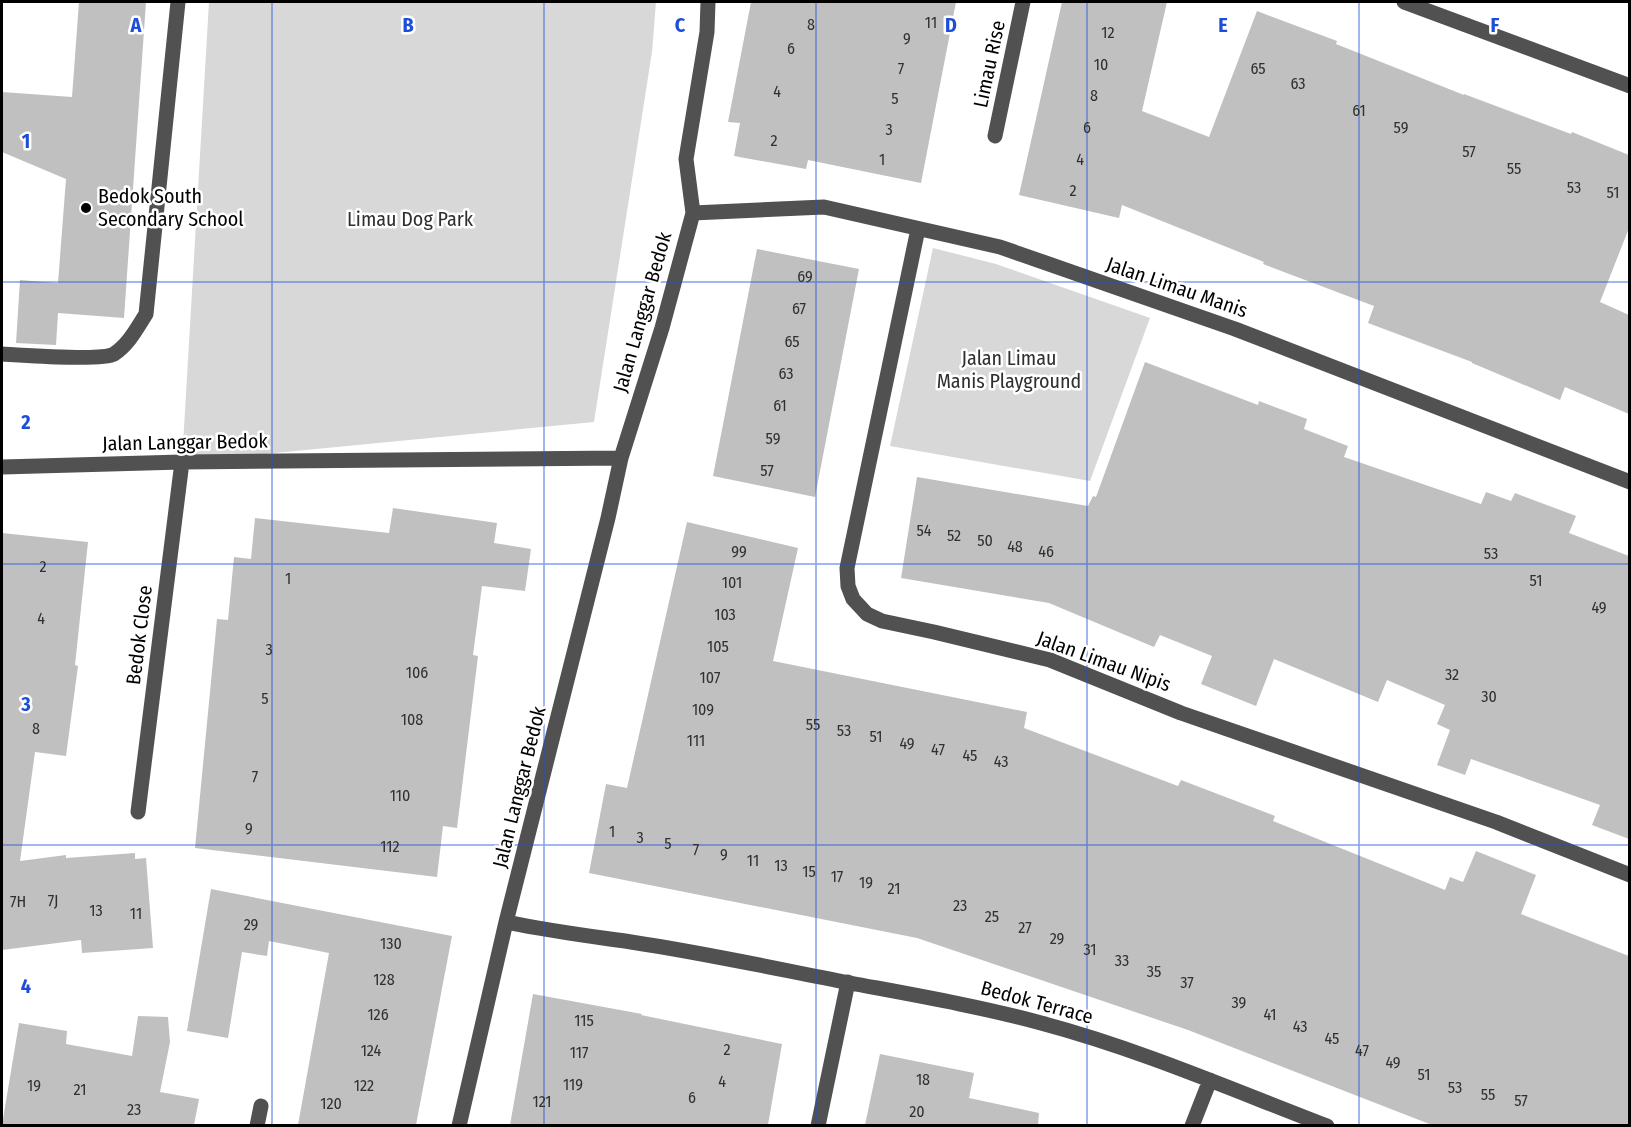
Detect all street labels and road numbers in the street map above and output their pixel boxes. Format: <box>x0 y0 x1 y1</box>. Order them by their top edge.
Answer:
street label: Limau Rise <box>968 18 1010 110</box>
street label: Jalan Langgar Bedok <box>608 228 677 395</box>
street label: Jalan Limau Manis <box>1103 252 1251 322</box>
street label: Jalan Langgar Bedok <box>102 429 269 455</box>
street label: Bedok Close <box>121 584 157 686</box>
street label: Jalan Limau Nipis <box>1034 626 1174 696</box>
street label: Jalan Langgar Bedok <box>487 703 551 870</box>
street label: Bedok Terrace <box>978 975 1096 1029</box>

